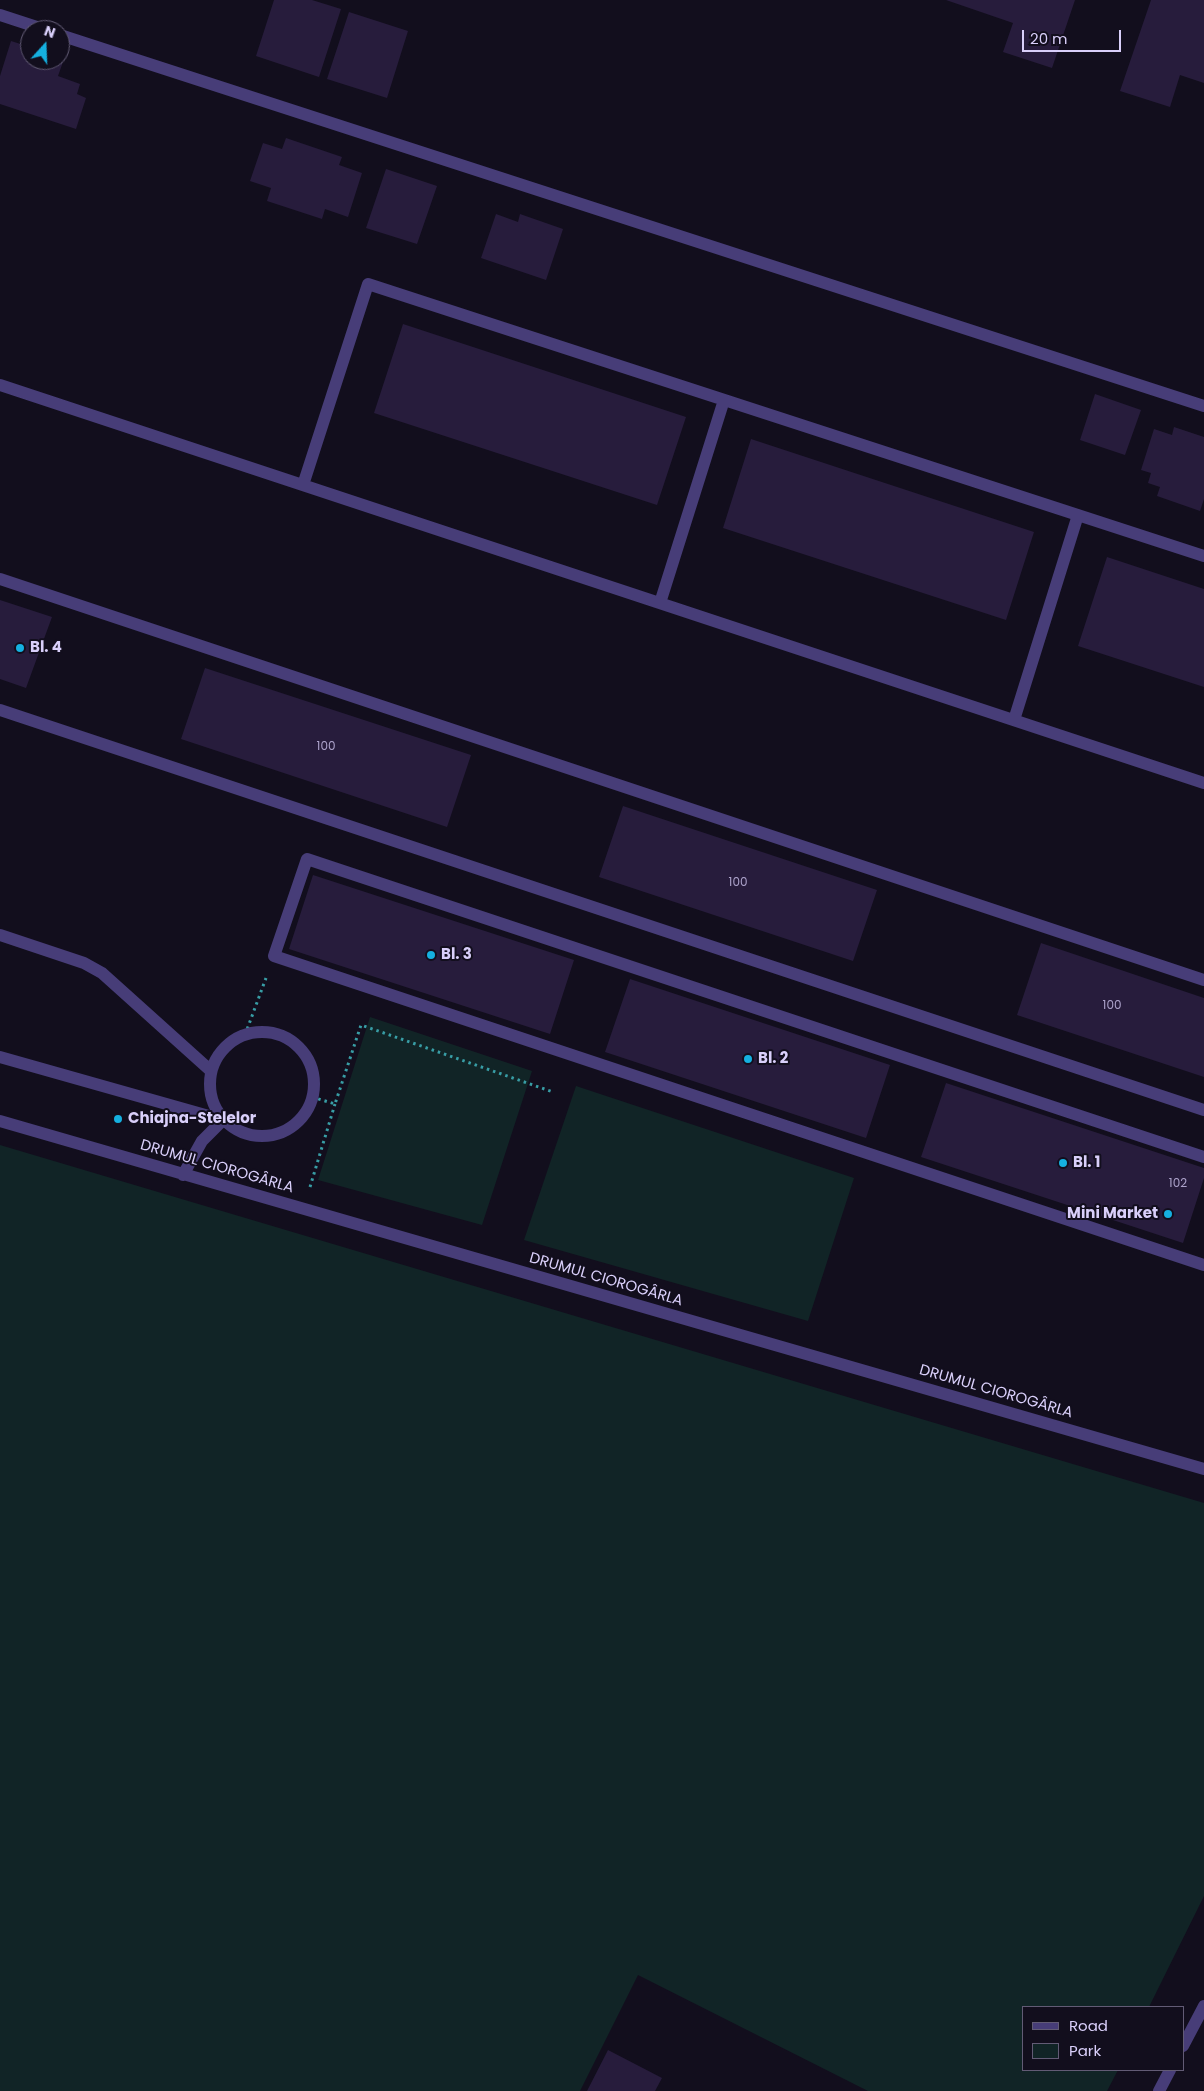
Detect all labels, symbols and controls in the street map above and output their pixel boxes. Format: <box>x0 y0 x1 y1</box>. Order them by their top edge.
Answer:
north arrow <box>20 20 70 70</box>
scale bar <box>1024 20 1123 52</box>
text: N <box>41 21 58 43</box>
text: 20 m <box>1030 28 1068 49</box>
place label: Bl. 4 <box>30 639 62 657</box>
marker: Bl. 4 <box>14 642 26 654</box>
house number: 100 <box>317 740 335 754</box>
house number: 100 <box>729 876 747 890</box>
place label: Bl. 3 <box>441 946 472 964</box>
marker: Bl. 3 <box>425 949 437 961</box>
house number: 100 <box>1103 999 1121 1013</box>
place label: Bl. 2 <box>758 1050 788 1068</box>
marker: Bl. 2 <box>742 1053 754 1065</box>
place label: Chiajna-Stelelor <box>128 1110 256 1128</box>
marker: Chiajna-Stelelor <box>112 1113 124 1125</box>
street label: DRUMUL CIOROGÂRLA <box>138 1136 296 1198</box>
place label: Bl. 1 <box>1073 1154 1100 1172</box>
marker: Bl. 1 <box>1057 1157 1069 1169</box>
house number: 102 <box>1169 1177 1187 1191</box>
place label: Mini Market <box>1067 1205 1158 1223</box>
marker: Mini Market <box>1162 1208 1174 1220</box>
street label: DRUMUL CIOROGÂRLA <box>527 1249 685 1311</box>
street label: DRUMUL CIOROGÂRLA <box>917 1361 1075 1423</box>
legend <box>1022 2006 1184 2071</box>
text: Road <box>1069 2015 1108 2036</box>
text: Park <box>1069 2040 1101 2061</box>

